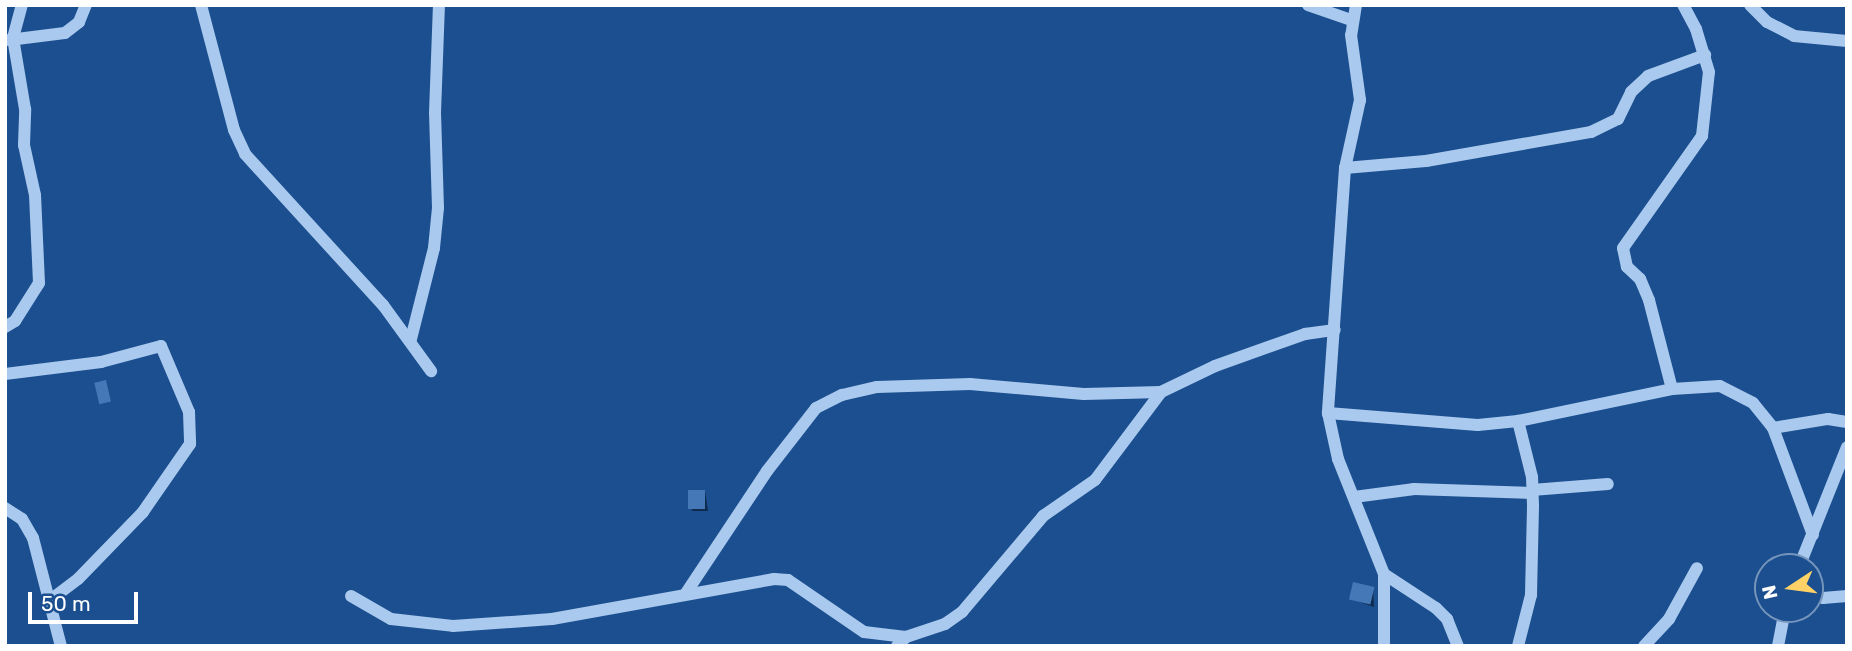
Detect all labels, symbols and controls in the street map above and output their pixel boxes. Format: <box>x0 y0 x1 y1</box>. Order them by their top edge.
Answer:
north arrow <box>1754 553 1824 623</box>
scale bar <box>32 578 142 622</box>
text: N <box>1757 583 1783 602</box>
text: 50 m <box>41 591 91 616</box>

